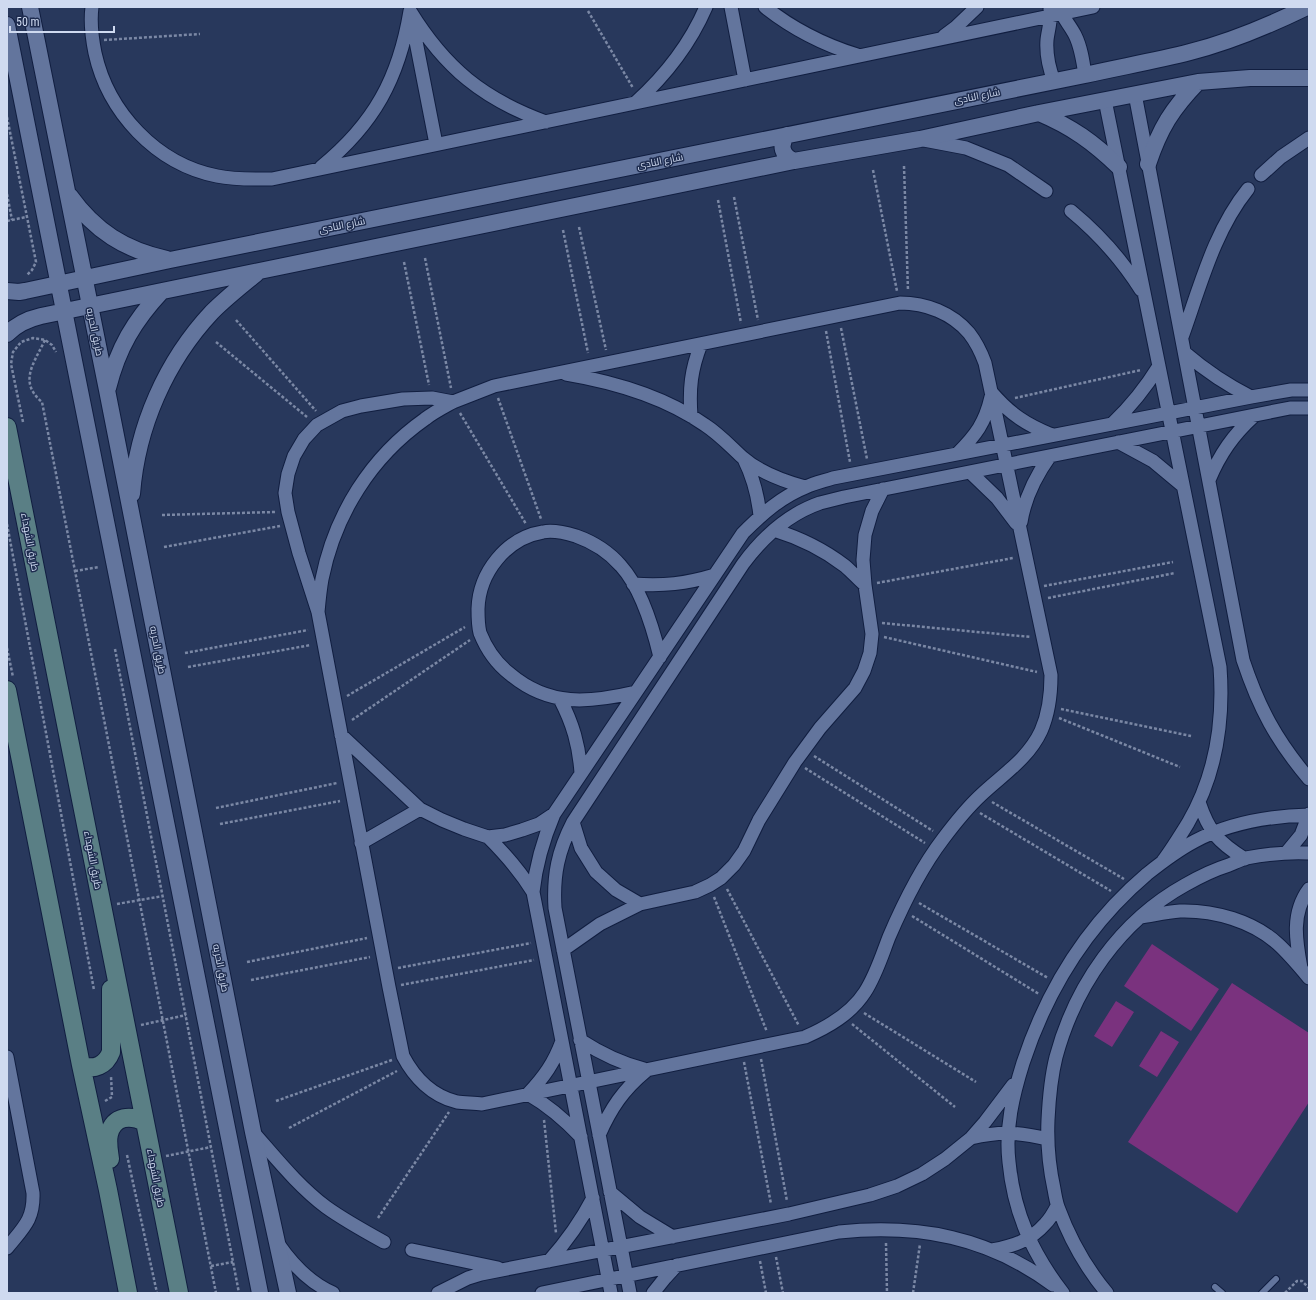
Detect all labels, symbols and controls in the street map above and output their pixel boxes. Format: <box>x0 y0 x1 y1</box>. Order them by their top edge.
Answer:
scale bar <box>10 8 114 34</box>
text: 50 m <box>16 15 40 29</box>
street label: شارع النادى <box>953 86 1001 107</box>
street label: شارع النادى <box>636 151 684 172</box>
street label: شارع النادى <box>318 215 366 236</box>
street label: طريق الحريه <box>84 307 105 357</box>
street label: طريق الشهداء <box>18 512 41 572</box>
street label: طريق الحريه <box>147 625 168 675</box>
street label: طريق الشهداء <box>81 830 104 890</box>
street label: طريق الحريه <box>210 943 231 993</box>
street label: طريق الشهداء <box>144 1148 167 1208</box>

